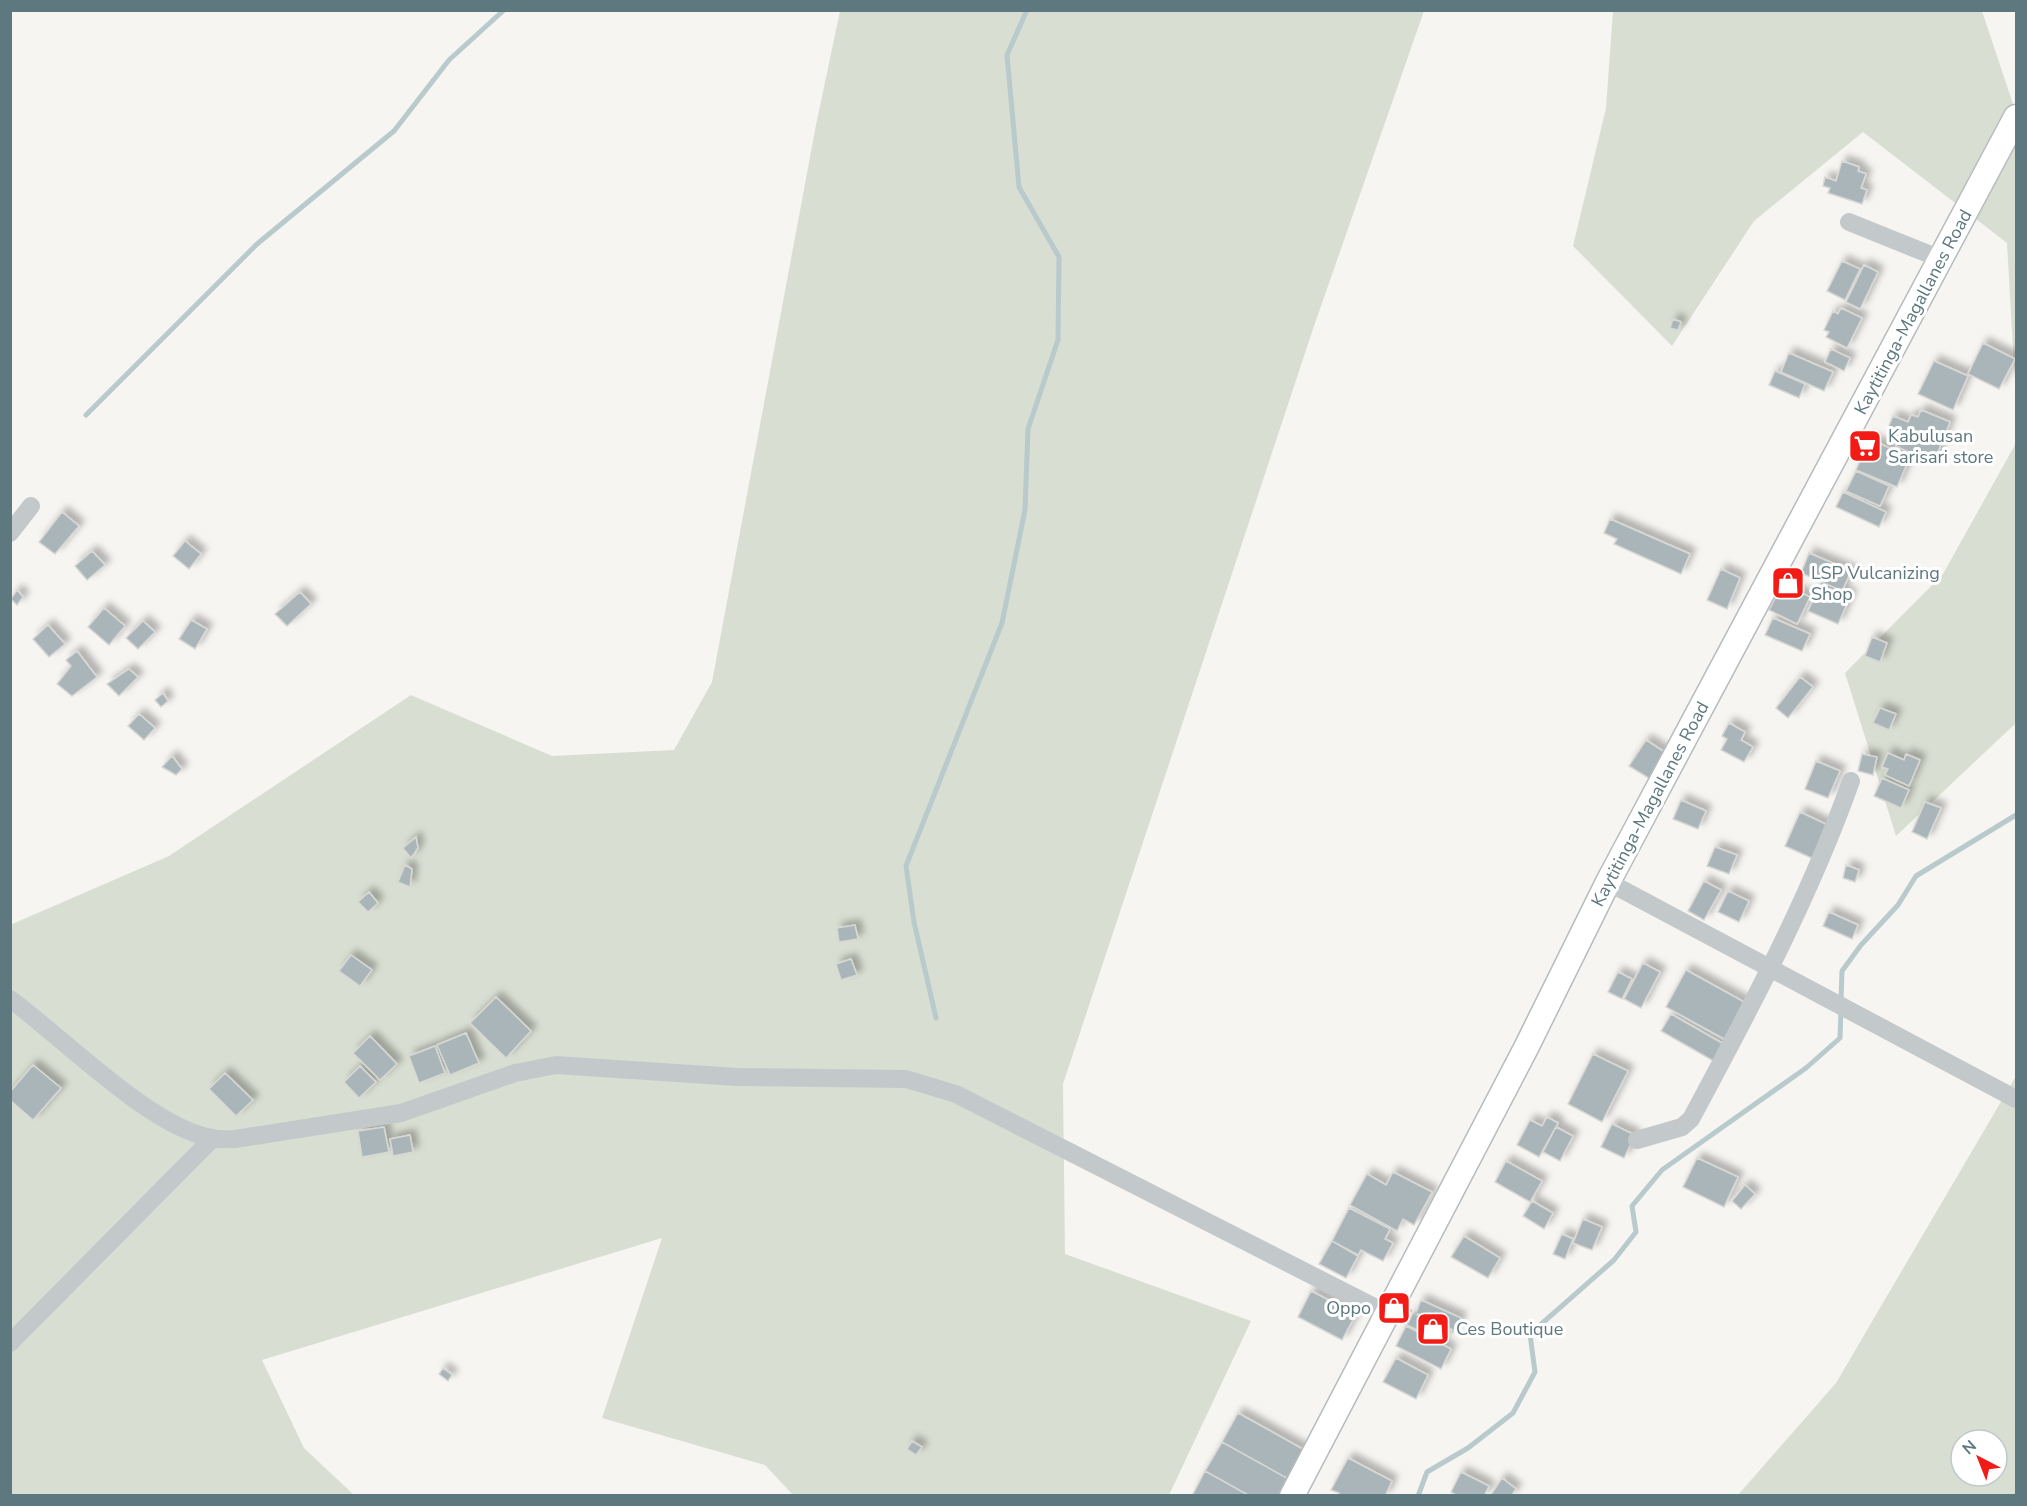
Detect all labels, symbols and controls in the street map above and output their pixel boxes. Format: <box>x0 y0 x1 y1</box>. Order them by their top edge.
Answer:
street label: Kaytitinga-Magallanes Road <box>1849 205 1977 419</box>
place label: Kabulusan Sarisari store <box>1888 424 1993 469</box>
supermarket icon: Kabulusan Sarisari store <box>1847 428 1883 464</box>
place label: LSP Vulcanizing Shop <box>1811 561 1940 606</box>
shop icon: LSP Vulcanizing Shop <box>1770 565 1806 601</box>
street label: Kaytitinga-Magallanes Road <box>1586 697 1714 911</box>
shop icon: Oppo <box>1376 1290 1412 1326</box>
place label: Oppo <box>1326 1296 1371 1320</box>
shop icon: Ces Boutique <box>1415 1311 1451 1347</box>
place label: Ces Boutique <box>1456 1317 1563 1341</box>
north arrow <box>1949 1428 2009 1488</box>
text: N <box>1958 1435 1981 1460</box>

